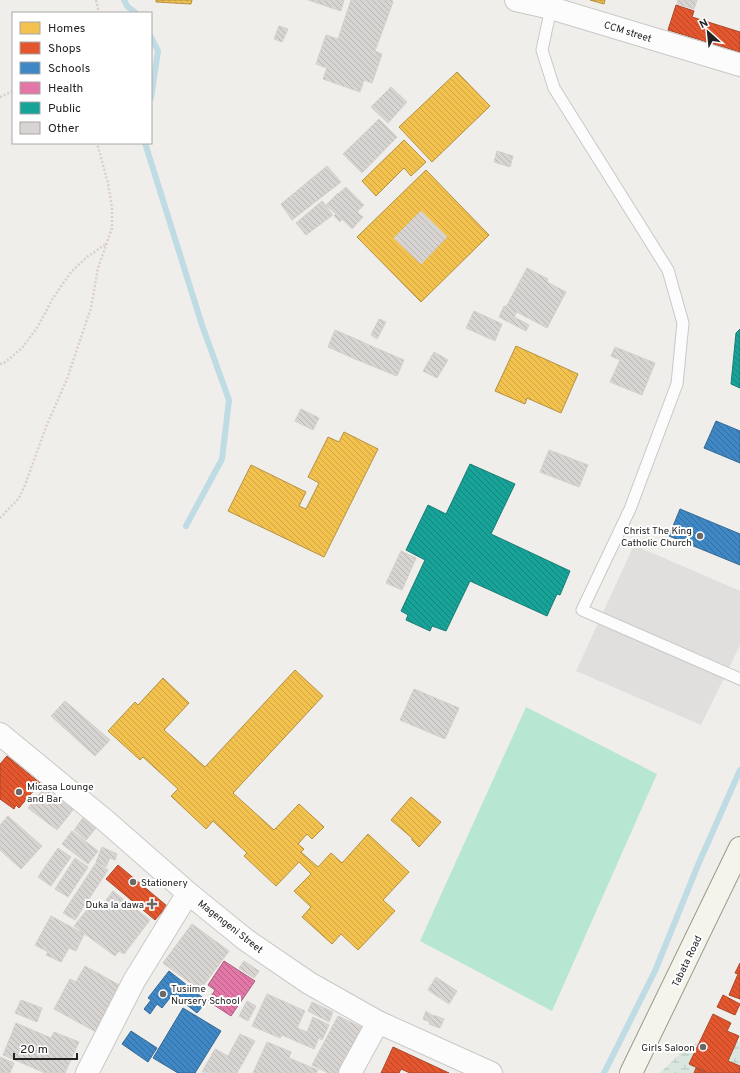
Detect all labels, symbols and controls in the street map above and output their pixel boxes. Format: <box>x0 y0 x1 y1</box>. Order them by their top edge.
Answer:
legend <box>12 12 152 144</box>
north arrow <box>688 12 728 52</box>
text: N <box>697 16 711 32</box>
street label: CCM street <box>602 19 653 46</box>
text: Homes <box>48 21 85 37</box>
text: Shops <box>48 41 81 57</box>
text: Schools <box>48 61 90 77</box>
text: Health <box>48 81 83 97</box>
text: Public <box>48 101 81 117</box>
text: Other <box>48 121 80 137</box>
place label: Christ The King Catholic Church <box>621 525 692 550</box>
marker: Christ The King Catholic Church <box>695 531 705 541</box>
place label: Micasa Lounge and Bar <box>27 781 94 806</box>
marker: Micasa Lounge and Bar <box>14 787 24 797</box>
marker: Stationery <box>128 877 138 887</box>
place label: Stationery <box>141 877 188 890</box>
street label: Magengeni Street <box>195 898 265 957</box>
place label: Duka la dawa <box>86 899 144 912</box>
marker: Duka la dawa <box>147 899 157 909</box>
street label: Tabata Road <box>669 934 705 990</box>
place label: Tusiime Nursery School <box>171 983 240 1008</box>
marker: Tusiime Nursery School <box>158 989 168 999</box>
scale bar <box>14 1035 77 1061</box>
text: 20 m <box>20 1042 48 1058</box>
place label: Girls Saloon <box>641 1042 695 1055</box>
marker: Girls Saloon <box>698 1042 708 1052</box>

